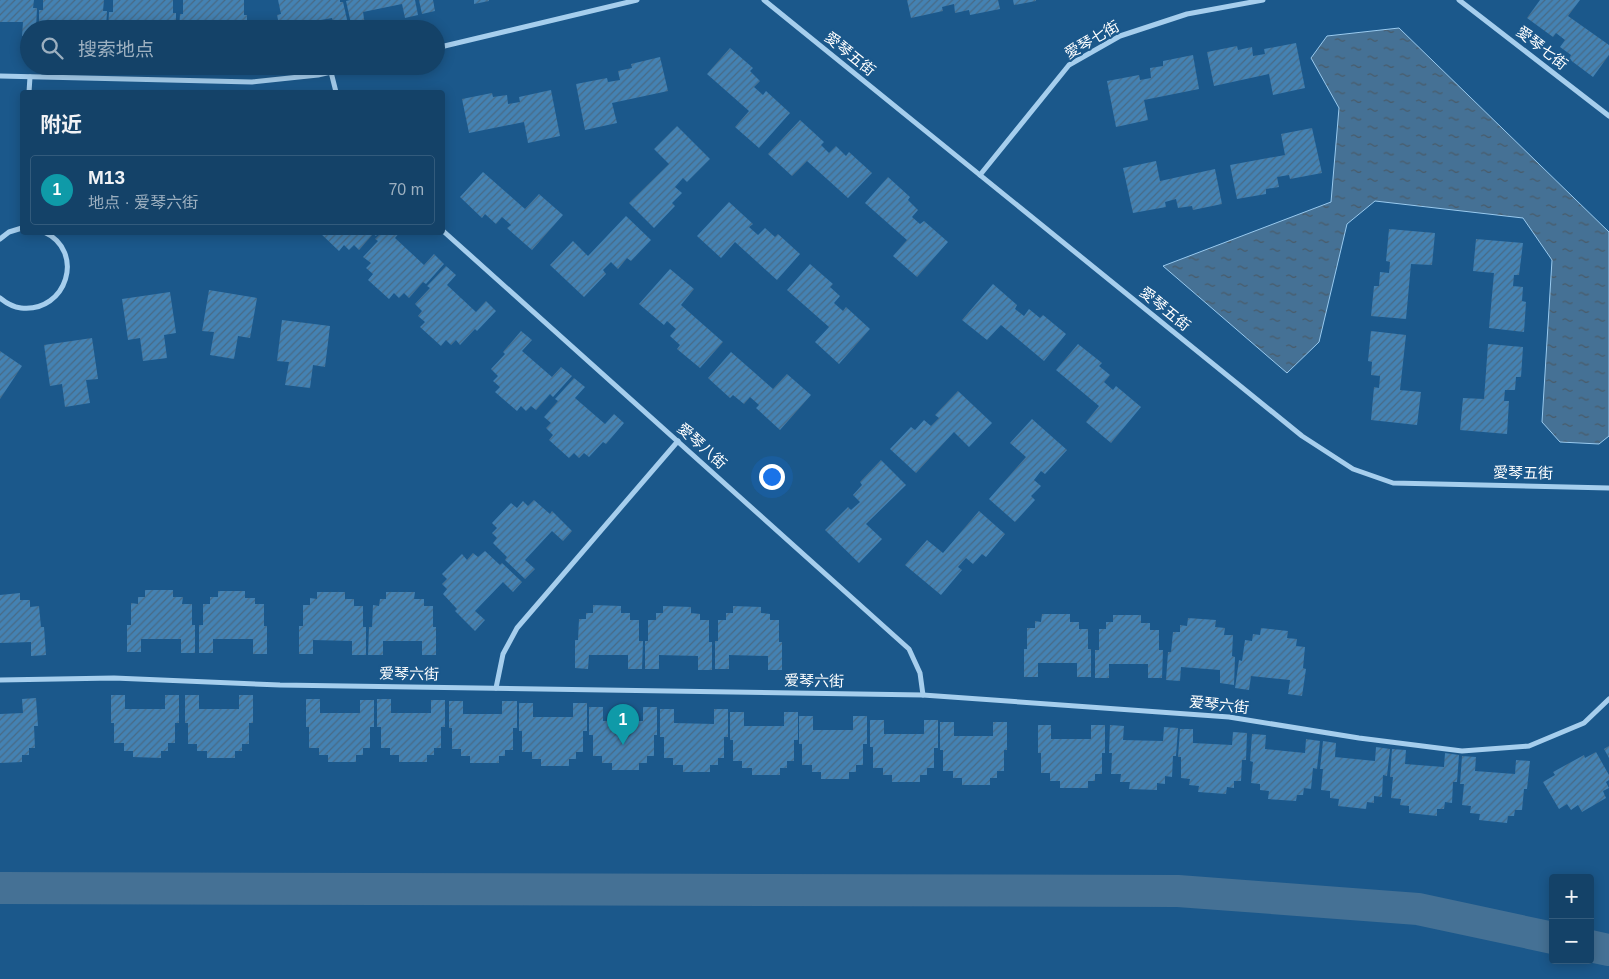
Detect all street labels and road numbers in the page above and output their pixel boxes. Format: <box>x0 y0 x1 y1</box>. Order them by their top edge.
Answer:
street label: 愛琴七街 <box>1062 17 1122 62</box>
street label: 愛琴七街 <box>1513 22 1571 73</box>
street label: 愛琴五街 <box>822 28 879 79</box>
street label: 愛琴五街 <box>1137 283 1194 334</box>
street label: 愛琴八街 <box>674 419 730 472</box>
street label: 愛琴五街 <box>1493 463 1553 482</box>
street label: 爱琴六街 <box>379 664 439 683</box>
street label: 爱琴六街 <box>784 671 844 690</box>
street label: 爱琴六街 <box>1188 693 1250 716</box>

